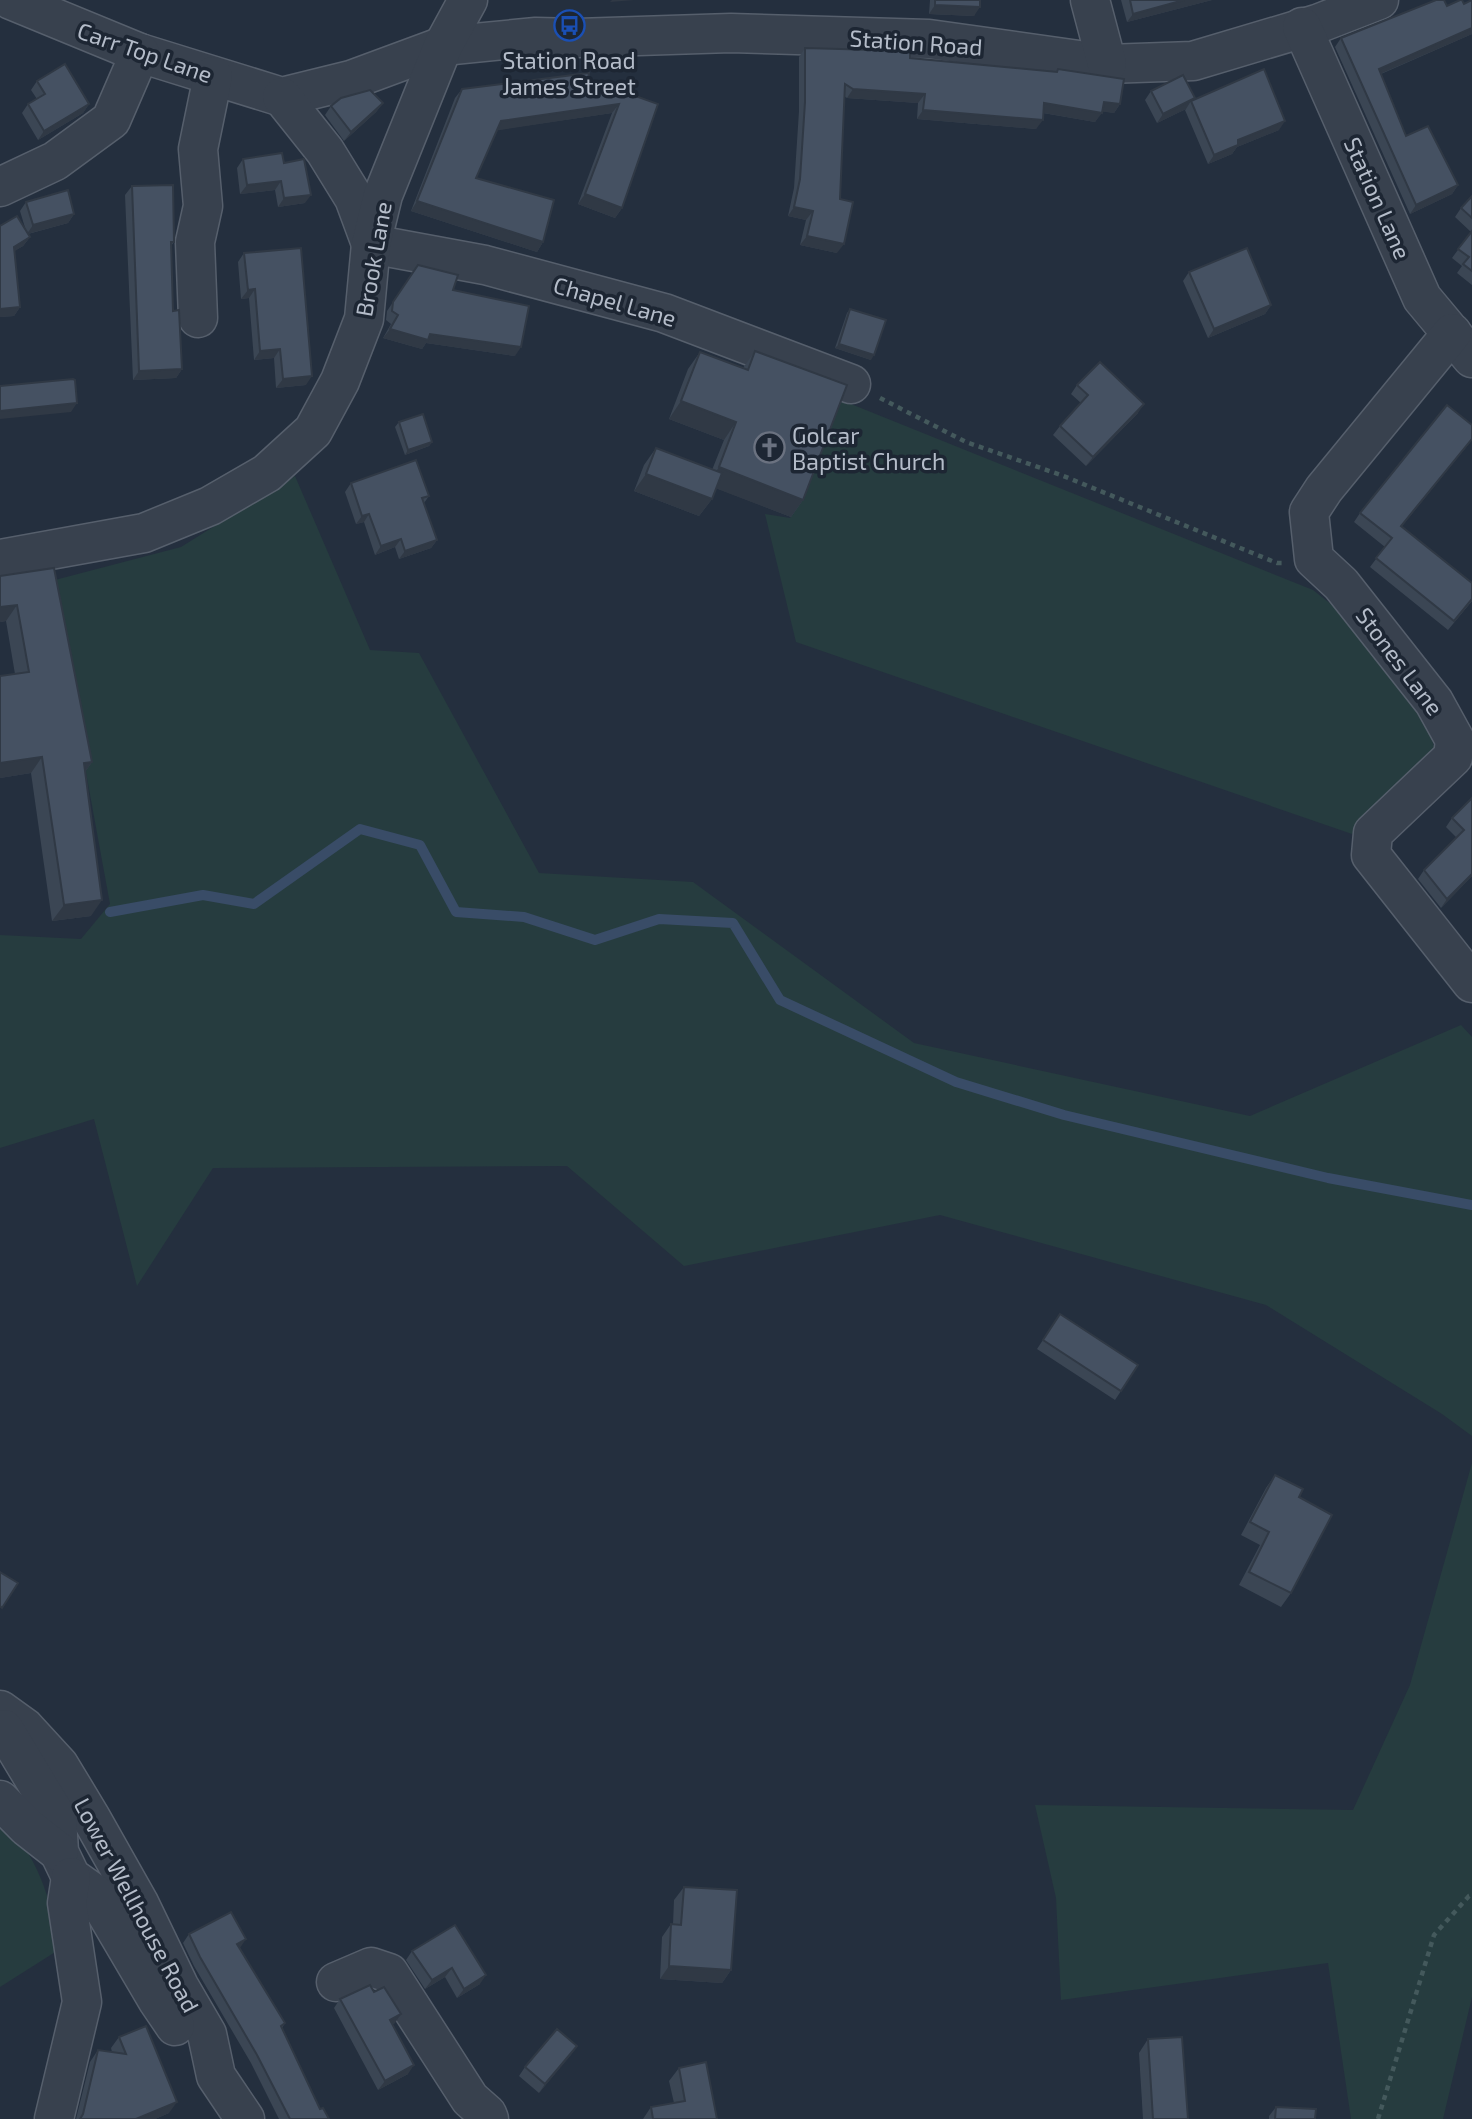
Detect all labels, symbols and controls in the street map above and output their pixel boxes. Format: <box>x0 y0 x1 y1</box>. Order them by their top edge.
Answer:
bus stop icon: Station Road James Street <box>552 9 586 43</box>
street label: Carr Top Lane <box>74 16 216 88</box>
street label: Station Road <box>849 23 983 61</box>
place label: Station Road James Street <box>502 46 636 100</box>
street label: Station Lane <box>1339 133 1417 263</box>
street label: Brook Lane <box>349 199 397 319</box>
street label: Chapel Lane <box>550 270 680 332</box>
place label: Golcar Baptist Church <box>792 421 945 475</box>
church icon: Golcar Baptist Church <box>752 431 786 465</box>
street label: Stones Lane <box>1351 602 1449 720</box>
street label: Lower Wellhouse Road <box>69 1793 205 2017</box>

